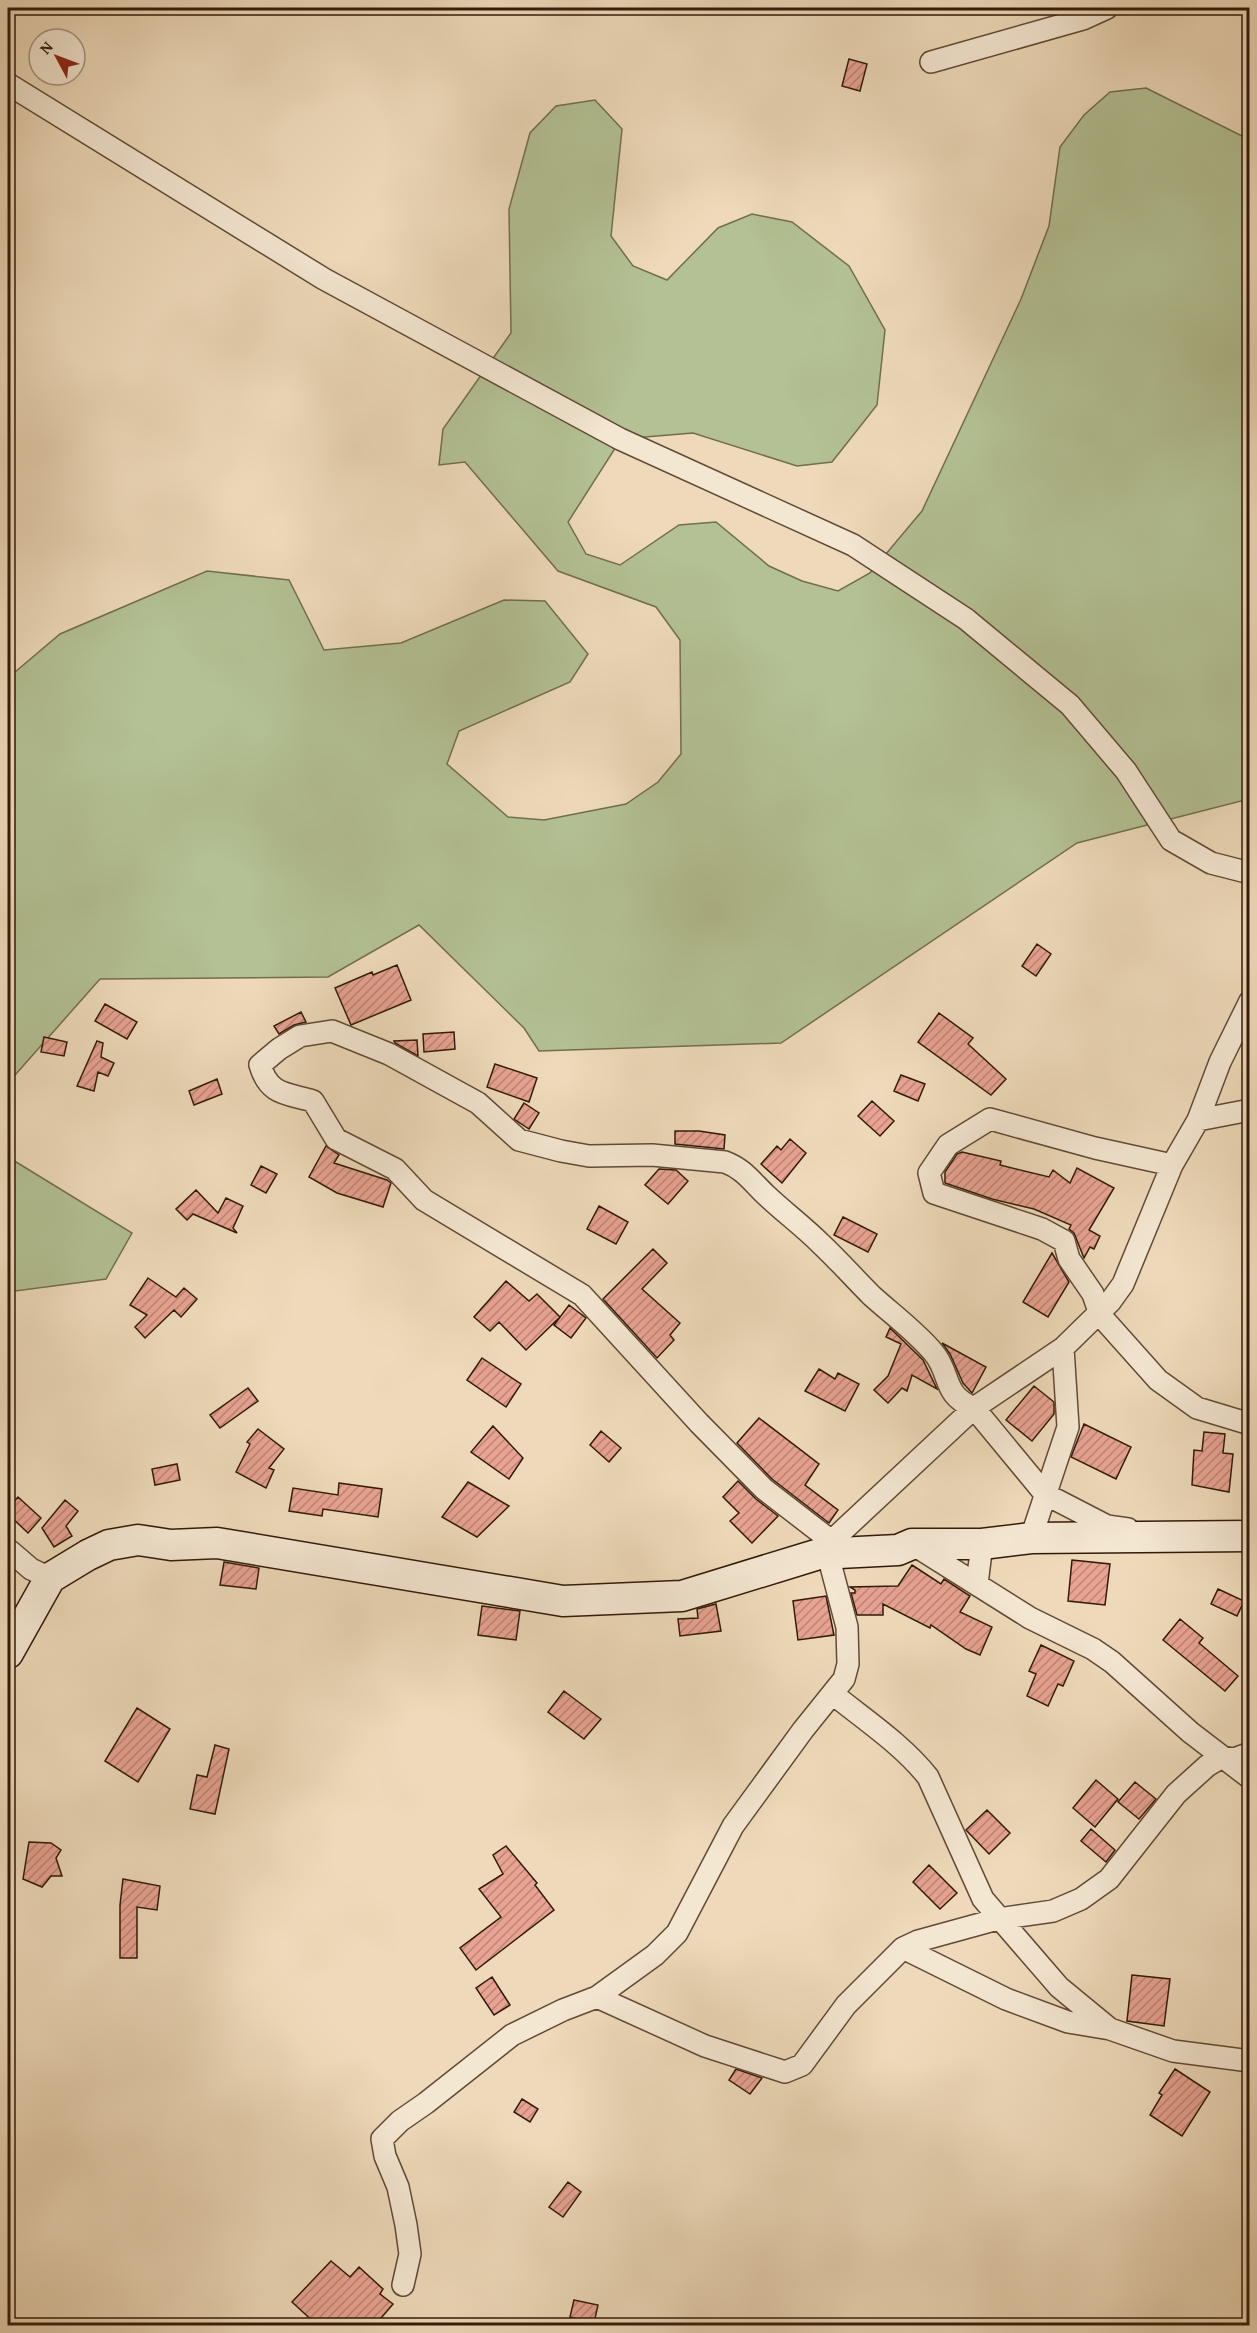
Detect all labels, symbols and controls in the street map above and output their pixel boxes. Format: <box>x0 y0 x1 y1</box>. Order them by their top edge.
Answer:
north arrow <box>27 27 87 87</box>
text: N <box>33 35 58 59</box>

